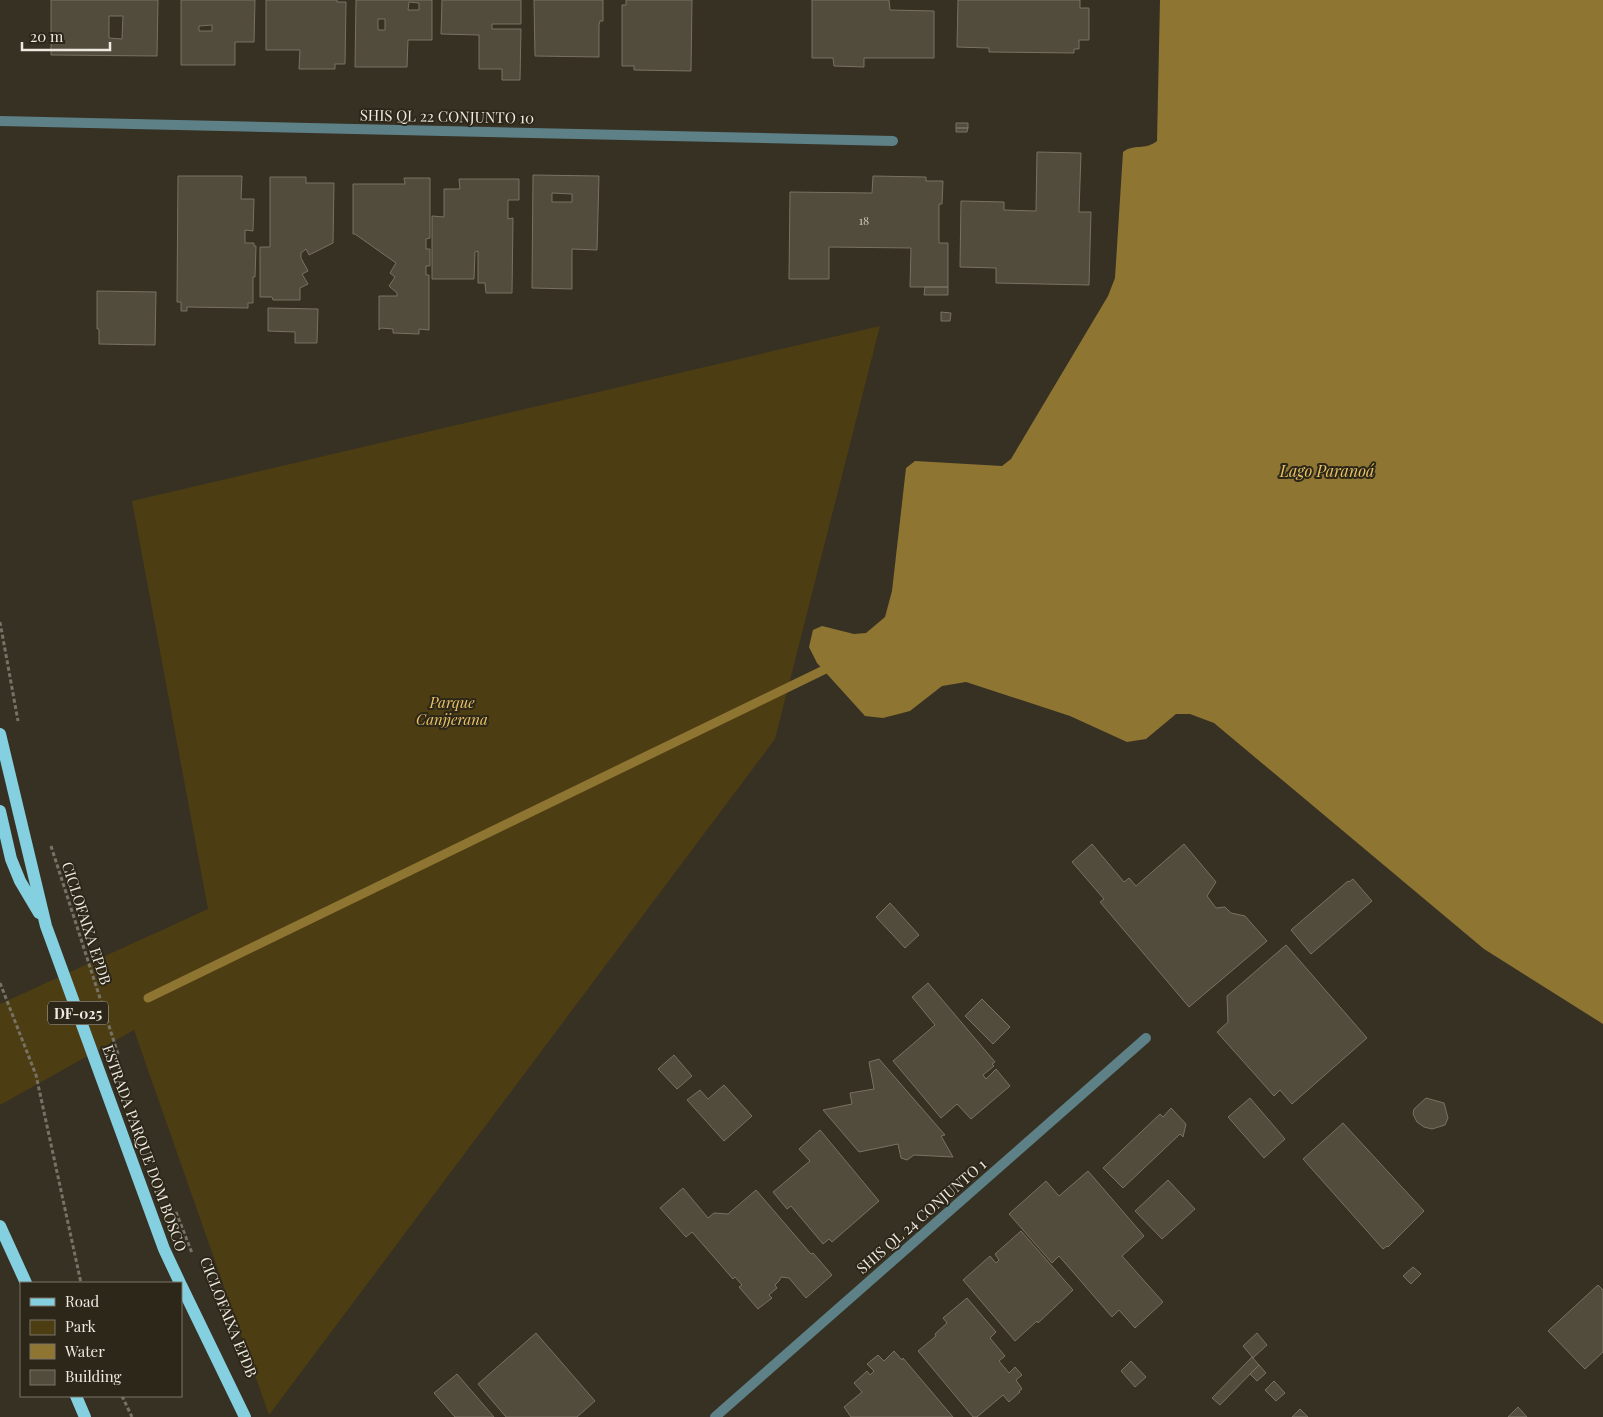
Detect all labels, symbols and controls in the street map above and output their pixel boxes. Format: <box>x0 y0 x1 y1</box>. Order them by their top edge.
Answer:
scale bar <box>22 20 110 52</box>
text: 20 m <box>30 26 64 46</box>
street label: SHIS QL 22 CONJUNTO 10 <box>360 104 534 128</box>
house number: 18 <box>859 212 869 228</box>
water label: Lago Paranoá <box>1279 460 1375 481</box>
park label: Parque Canjjerana <box>416 692 488 729</box>
street label: CICLOFAIXA EPDB <box>58 859 116 987</box>
road number: DF-025 <box>48 1001 108 1024</box>
street label: ESTRADA PARQUE DOM BOSCO <box>98 1042 192 1254</box>
street label: SHIS QL 24 CONJUNTO 1 <box>852 1154 990 1278</box>
street label: CICLOFAIXA EPDB <box>196 1254 262 1380</box>
legend <box>20 1282 182 1397</box>
text: Road <box>65 1291 99 1311</box>
text: Park <box>65 1316 97 1336</box>
text: Water <box>64 1341 105 1361</box>
text: Building <box>65 1366 122 1386</box>

